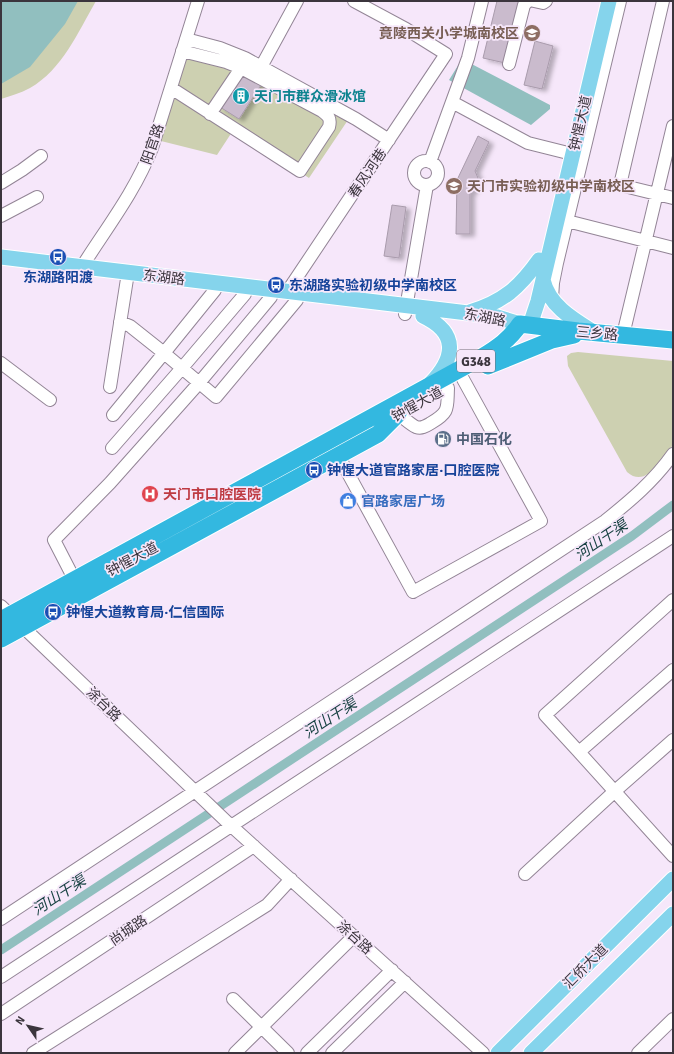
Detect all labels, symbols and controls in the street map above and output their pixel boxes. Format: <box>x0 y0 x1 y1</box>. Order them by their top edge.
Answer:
school or university icon: 竟陵西关小学城南校区 <box>522 23 542 43</box>
place label: 竟陵西关小学城南校区 <box>379 25 519 42</box>
building icon: 天门市群众滑冰馆 <box>231 86 251 106</box>
place label: 天门市群众滑冰馆 <box>254 88 366 105</box>
street label: 钟惺大道 <box>566 94 595 152</box>
street label: 阳官路 <box>138 122 167 167</box>
street label: 春风河巷 <box>345 145 390 201</box>
school or university icon: 天门市实验初级中学南校区 <box>444 176 464 196</box>
place label: 天门市实验初级中学南校区 <box>467 178 635 195</box>
bus stop icon: 东湖路阳渡 <box>48 247 68 267</box>
street label: 东湖路 <box>142 267 186 288</box>
place label: 东湖路阳渡 <box>23 269 93 286</box>
bus stop icon: 东湖路实验初级中学南校区 <box>266 275 286 295</box>
place label: 东湖路实验初级中学南校区 <box>289 277 457 294</box>
street label: 东湖路 <box>463 305 507 330</box>
street label: 三乡路 <box>575 323 619 344</box>
road number: G348 <box>457 350 495 372</box>
street label: 钟惺大道 <box>389 383 446 425</box>
fuel station icon: 中国石化 <box>433 429 453 449</box>
place label: 中国石化 <box>456 431 512 448</box>
bus stop icon: 钟惺大道官路家居·口腔医院 <box>304 460 324 480</box>
place label: 钟惺大道官路家居·口腔医院 <box>327 462 500 479</box>
hospital icon: 天门市口腔医院 <box>140 484 160 504</box>
place label: 天门市口腔医院 <box>163 486 261 503</box>
shop icon: 官路家居广场 <box>338 491 358 511</box>
place label: 官路家居广场 <box>361 493 445 510</box>
water label: 河山干渠 <box>571 515 633 564</box>
street label: 钟惺大道 <box>104 539 161 580</box>
bus stop icon: 钟惺大道教育局·仁信国际 <box>43 602 63 622</box>
place label: 钟惺大道教育局·仁信国际 <box>66 604 225 621</box>
street label: 涂台路 <box>83 684 125 725</box>
water label: 河山干渠 <box>300 693 362 742</box>
water label: 河山干渠 <box>29 870 91 919</box>
street label: 尚城路 <box>106 912 150 949</box>
street label: 涂台路 <box>333 917 376 958</box>
street label: 汇侨大道 <box>560 941 611 992</box>
north arrow <box>8 1006 48 1046</box>
text: N <box>13 1014 28 1027</box>

